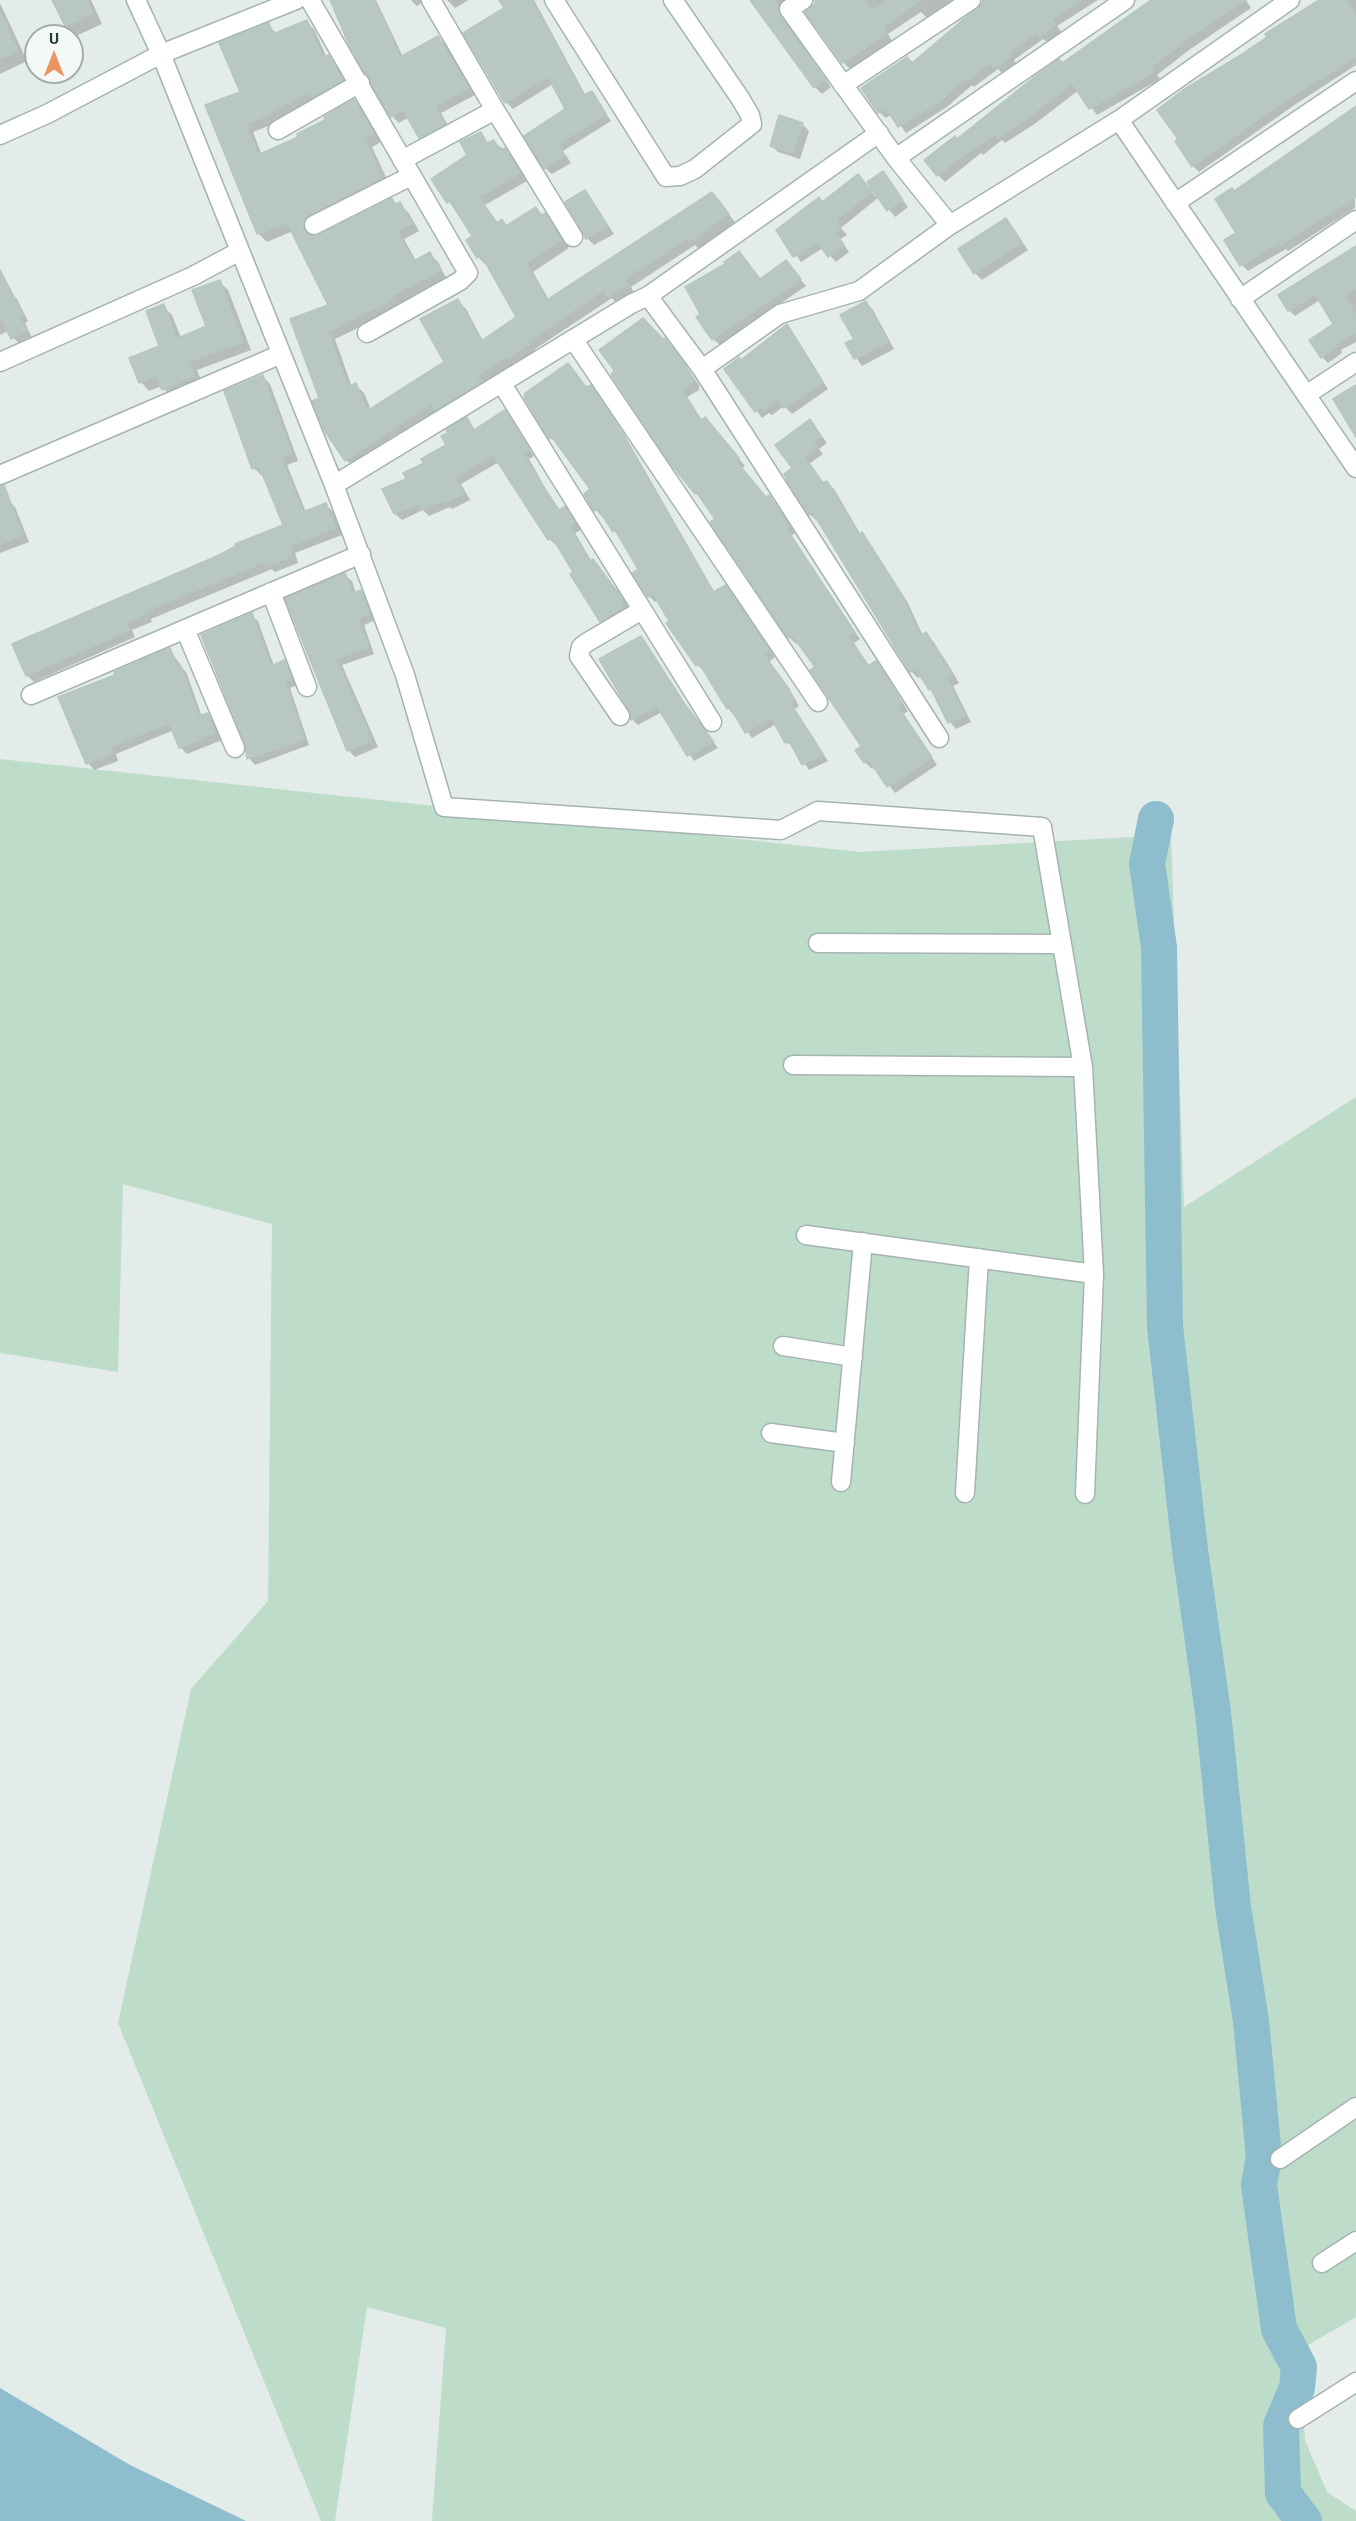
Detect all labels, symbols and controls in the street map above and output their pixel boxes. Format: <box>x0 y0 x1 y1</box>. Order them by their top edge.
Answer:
north arrow <box>24 24 84 84</box>
text: U <box>49 28 59 47</box>

